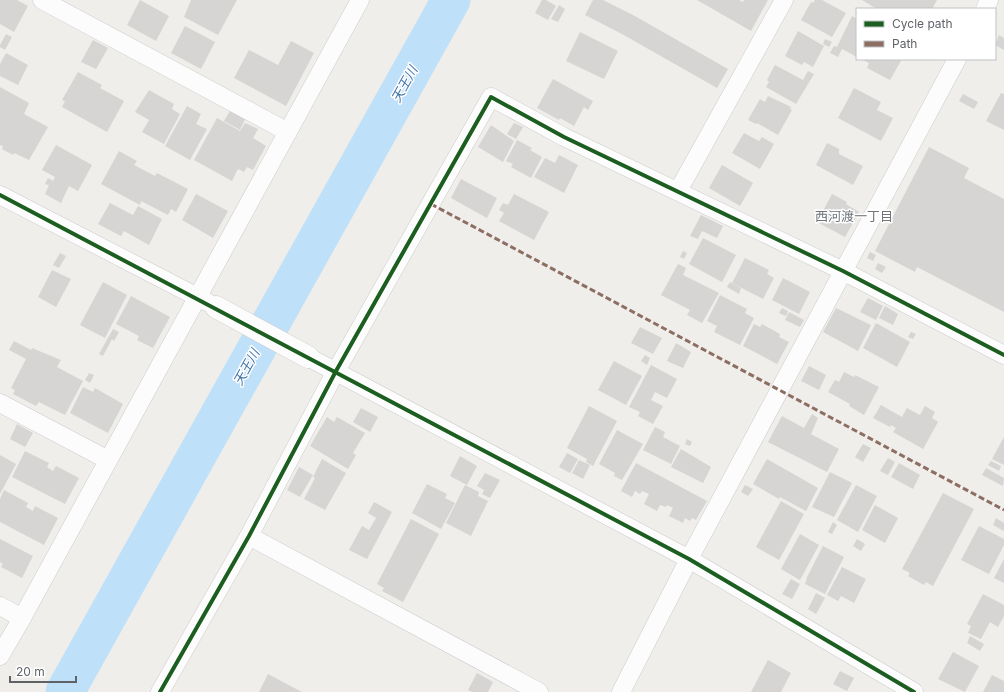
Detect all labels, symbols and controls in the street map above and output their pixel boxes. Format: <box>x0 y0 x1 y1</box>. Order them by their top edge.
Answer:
legend <box>856 8 996 60</box>
text: Cycle path <box>892 16 953 31</box>
text: Path <box>892 36 917 51</box>
water label: 天王川 <box>388 61 421 105</box>
district label: 西河渡一丁目 <box>815 208 893 224</box>
water label: 天王川 <box>230 344 263 388</box>
scale bar <box>10 658 76 684</box>
text: 20 m <box>16 664 45 679</box>

